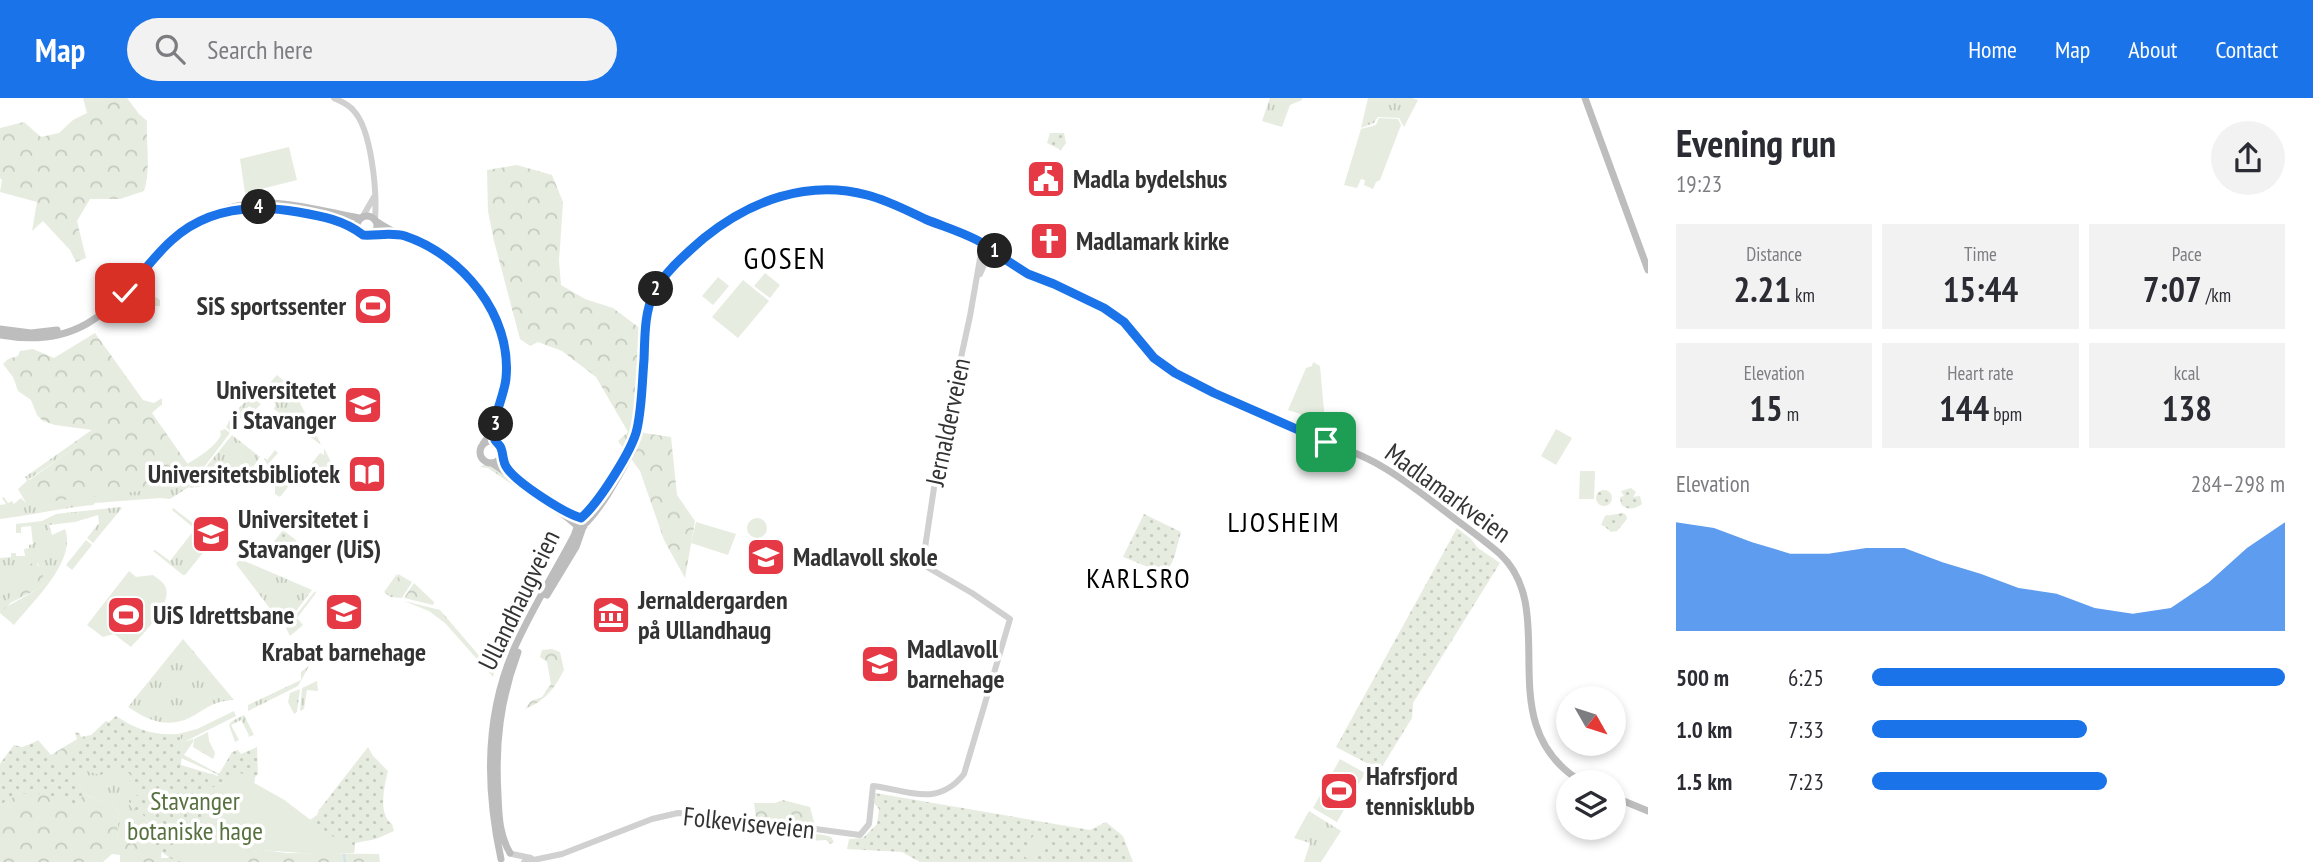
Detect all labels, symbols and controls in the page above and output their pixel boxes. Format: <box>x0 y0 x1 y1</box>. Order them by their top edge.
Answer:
search box <box>127 18 617 81</box>
text: Map <box>35 28 85 71</box>
icon: search <box>151 30 189 68</box>
text: Search here <box>207 33 313 66</box>
text: Home <box>1968 34 2017 65</box>
text: Map <box>2055 34 2090 65</box>
text: About <box>2128 34 2177 65</box>
text: Contact <box>2215 34 2278 65</box>
text: Evening run <box>1676 118 1836 167</box>
button: share <box>2211 121 2285 195</box>
public building icon: Madla bydelshus <box>1025 158 1067 200</box>
place label: Madla bydelshus <box>1073 162 1227 195</box>
text: 19:23 <box>1676 169 1722 198</box>
pin: 4 <box>242 190 276 224</box>
text: 4 <box>254 194 263 218</box>
church icon: Madlamark kirke <box>1028 220 1070 262</box>
place label: Madlamark kirke <box>1076 224 1229 257</box>
pin: 1 <box>978 234 1012 268</box>
district label: GOSEN <box>743 238 827 277</box>
text: 1 <box>990 238 999 262</box>
text: Distance <box>1746 242 1802 266</box>
text: Time <box>1964 242 1997 266</box>
text: Pace <box>2172 242 2202 266</box>
pin <box>95 263 155 323</box>
text: 2.21 <box>1733 266 1791 312</box>
text: 15:44 <box>1943 266 2018 312</box>
text: 7:07 <box>2143 266 2202 312</box>
pin: 2 <box>638 272 674 306</box>
icon: check <box>106 274 144 312</box>
text: 2 <box>651 276 660 300</box>
text: km <box>1791 283 1815 307</box>
text: /km <box>2202 283 2231 307</box>
sports icon: SiS sportssenter <box>352 285 394 327</box>
place label: SiS sportssenter <box>197 289 346 322</box>
street label: Jernalderveien <box>918 355 977 490</box>
text: Elevation <box>1744 361 1805 385</box>
text: Heart rate <box>1947 361 2014 385</box>
text: kcal <box>2174 361 2200 385</box>
place label: Universitetet i Stavanger <box>216 373 336 436</box>
school or university icon: Universitetet i Stavanger <box>342 384 384 426</box>
text: 15 <box>1749 385 1783 431</box>
text: 144 <box>1939 385 1989 431</box>
text: 138 <box>2162 385 2212 431</box>
text: m <box>1783 402 1799 426</box>
text: bpm <box>1989 402 2022 426</box>
pin: 3 <box>478 406 514 442</box>
text: 3 <box>491 411 500 435</box>
pin <box>1296 412 1356 472</box>
icon: arrive <box>1307 423 1345 461</box>
street label: Madlamarkveien <box>1379 436 1518 549</box>
library icon: Universitetsbibliotek <box>346 453 388 495</box>
place label: Universitetsbibliotek <box>148 457 340 490</box>
text: Elevation <box>1676 469 1750 498</box>
text: 284–298 m <box>2191 469 2285 498</box>
place label: Universitetet i Stavanger (UiS) <box>238 502 381 565</box>
district label: LJOSHEIM <box>1227 503 1341 540</box>
school or university icon: Universitetet i Stavanger (UiS) <box>190 513 232 555</box>
street label: Ullandhaugveien <box>470 524 567 675</box>
school or university icon: Madlavoll skole <box>745 536 787 578</box>
place label: Madlavoll skole <box>793 540 938 573</box>
district label: KARLSRO <box>1086 559 1192 596</box>
place label: Jernaldergarden på Ullandhaug <box>637 583 788 646</box>
school or university icon: Krabat barnehage <box>323 591 365 633</box>
sports icon: UiS Idrettsbane <box>105 594 147 636</box>
museum icon: Jernaldergarden på Ullandhaug <box>590 594 632 636</box>
place label: UiS Idrettsbane <box>153 598 295 631</box>
place label: Madlavoll barnehage <box>907 632 1005 695</box>
place label: Krabat barnehage <box>262 635 426 668</box>
school or university icon: Madlavoll barnehage <box>859 643 901 685</box>
text: 500 m <box>1676 663 1729 692</box>
text: 6:25 <box>1788 663 1824 692</box>
north arrow <box>1556 686 1626 756</box>
map controls <box>1556 686 1626 840</box>
text: 1.0 km <box>1676 715 1732 744</box>
text: 7:33 <box>1788 715 1824 744</box>
place label: Hafrsfjord tennisklubb <box>1366 759 1475 822</box>
text: 1.5 km <box>1676 767 1732 796</box>
text: 7:23 <box>1788 767 1824 796</box>
sports icon: Hafrsfjord tennisklubb <box>1318 770 1360 812</box>
button: layers <box>1556 770 1626 840</box>
park label: Stavanger botaniske hage <box>127 784 263 847</box>
street label: Folkeviseveien <box>682 799 816 846</box>

